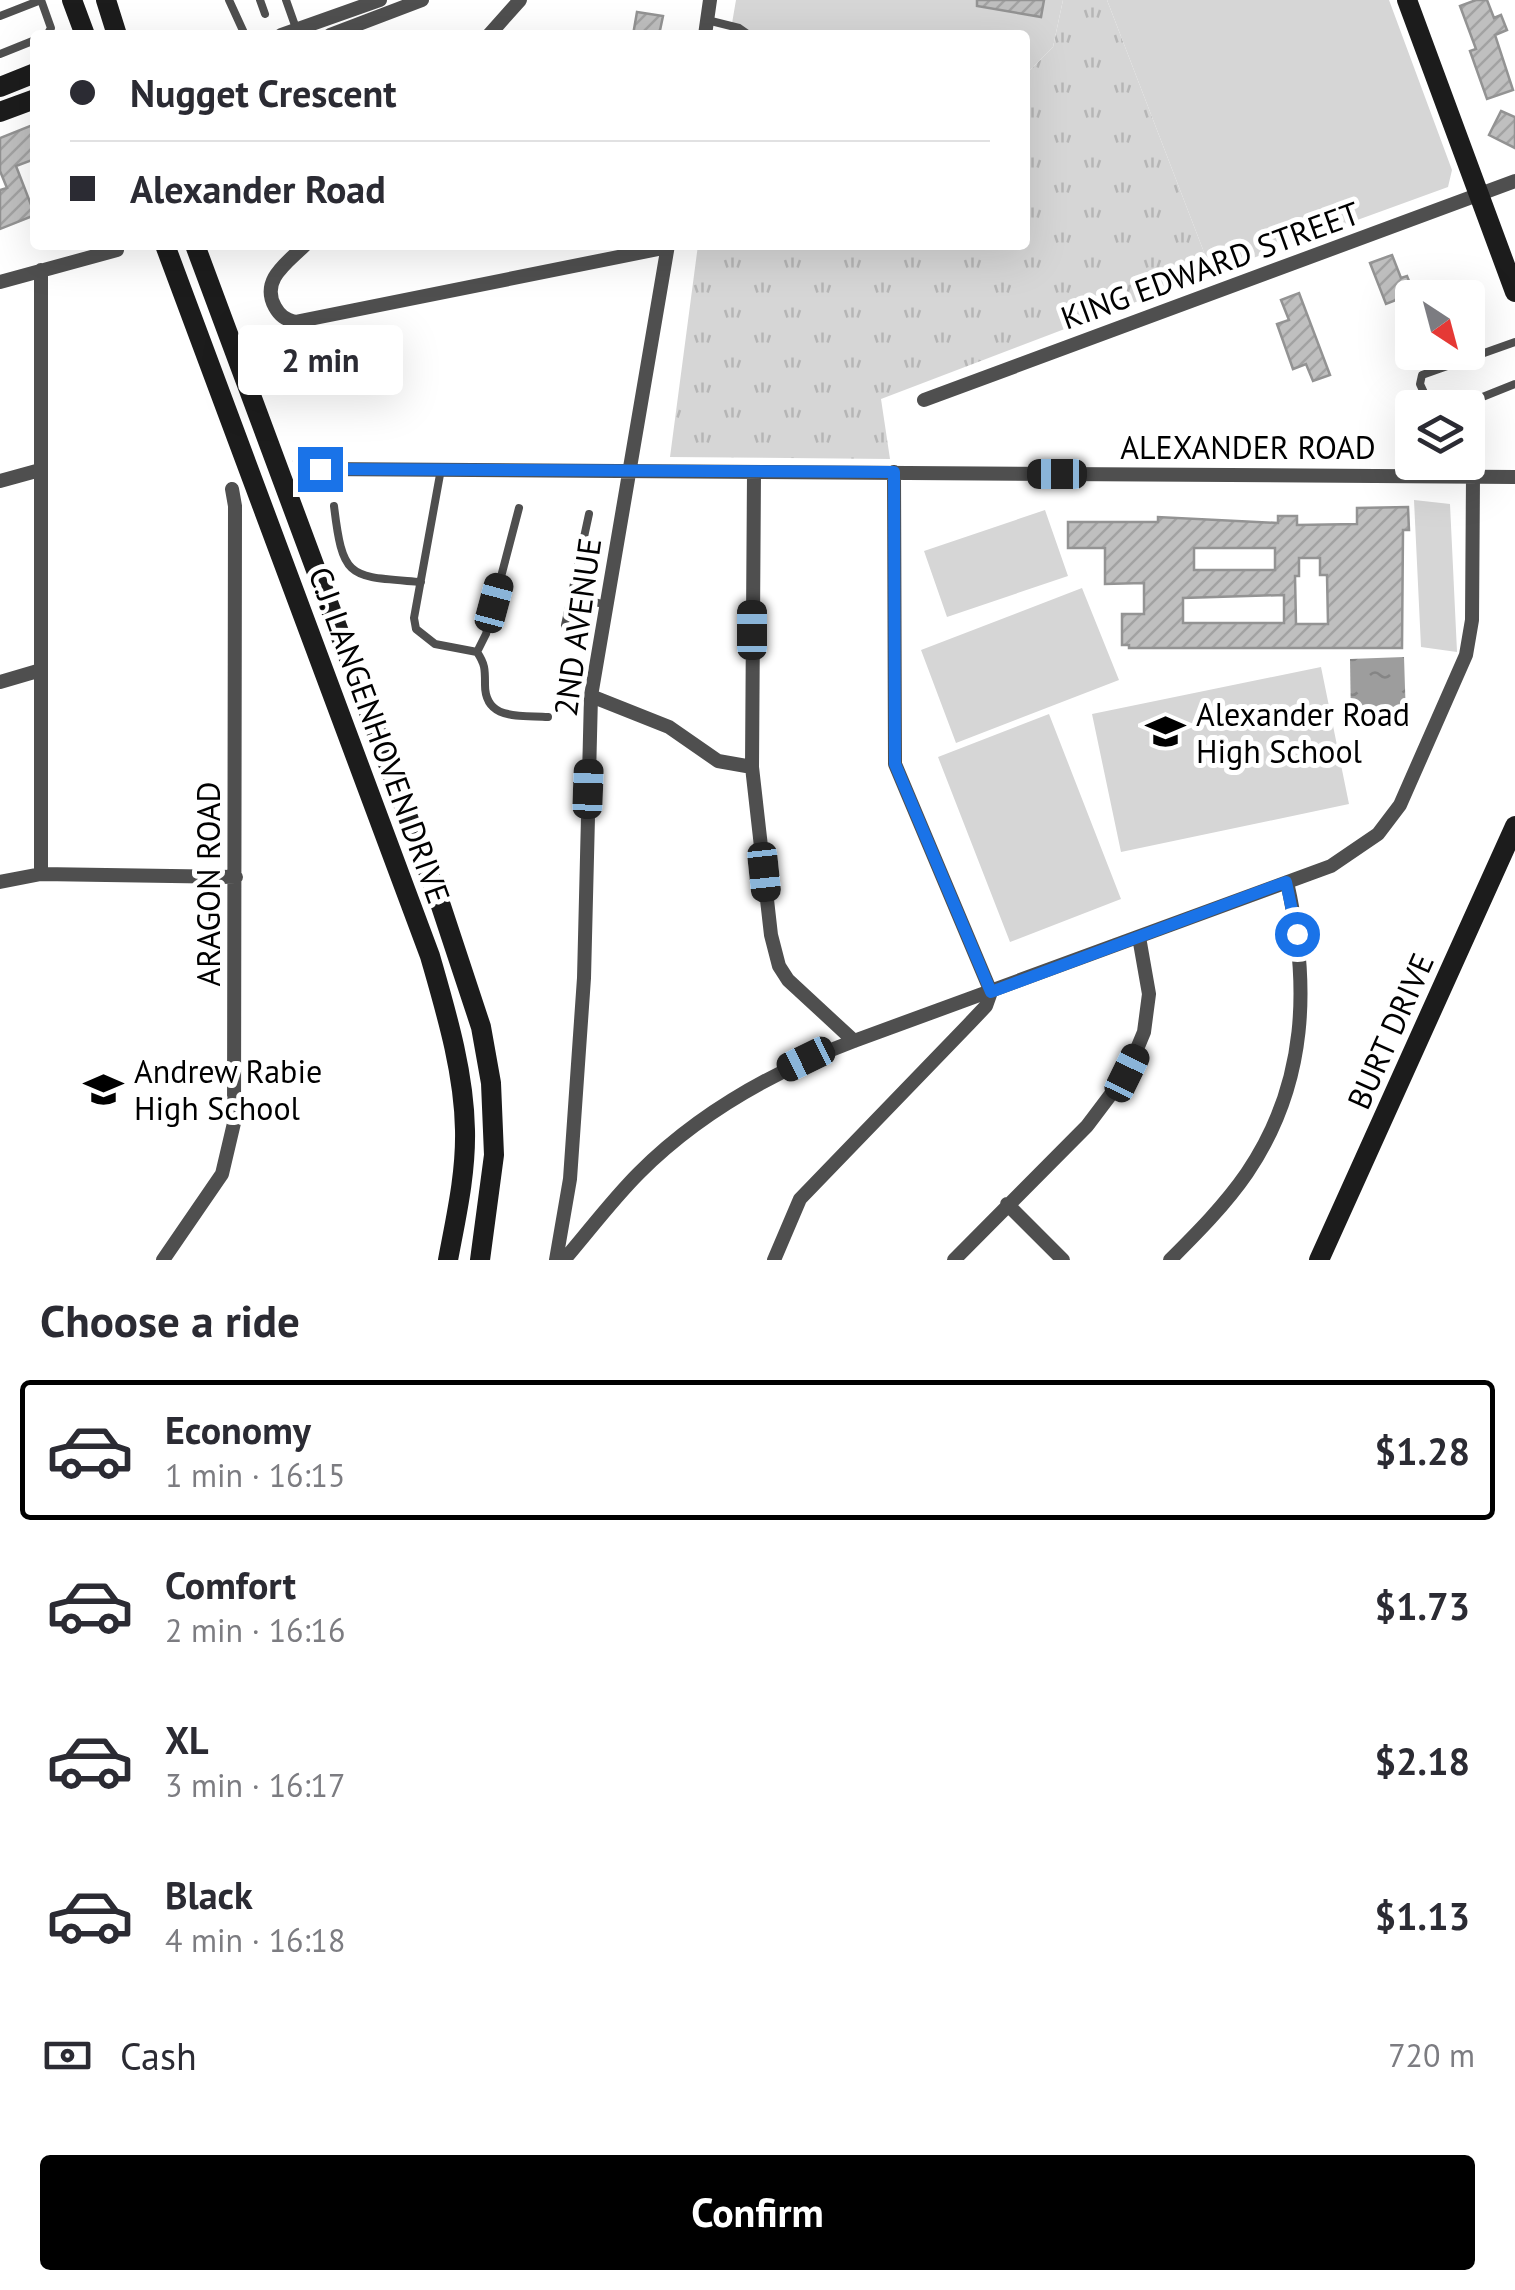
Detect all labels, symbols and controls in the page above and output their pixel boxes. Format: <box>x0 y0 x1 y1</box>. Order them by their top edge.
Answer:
text: Nugget Crescent <box>130 68 396 117</box>
text: Alexander Road <box>130 164 386 213</box>
street label: KING EDWARD STREET <box>1055 191 1365 339</box>
north arrow <box>1395 280 1485 370</box>
map controls <box>1395 280 1485 480</box>
callout: 2 min <box>238 324 402 394</box>
text: 2 min <box>281 339 360 381</box>
button: layers <box>1395 390 1485 480</box>
street label: ALEXANDER ROAD <box>1120 426 1376 468</box>
route end <box>298 447 343 492</box>
car <box>1027 459 1087 489</box>
street label: 2ND AVENUE <box>544 535 610 719</box>
street label: C.J. LANGENHOVEN DRIVE <box>300 561 460 909</box>
car <box>472 570 516 636</box>
car <box>737 600 767 660</box>
place label: Alexander Road High School <box>1196 693 1410 772</box>
school or university icon: Alexander Road High School <box>1145 711 1187 753</box>
car <box>572 758 604 820</box>
street label: ARAGON ROAD <box>187 782 229 986</box>
car <box>746 841 782 903</box>
route start <box>1275 912 1320 957</box>
street label: BURT DRIVE <box>1337 947 1443 1115</box>
car <box>772 1032 840 1086</box>
car <box>1100 1039 1154 1107</box>
place label: Andrew Rabie High School <box>134 1050 322 1129</box>
school or university icon: Andrew Rabie High School <box>83 1068 125 1110</box>
text: Choose a ride <box>40 1291 300 1349</box>
icon: car <box>45 1405 135 1495</box>
text: Economy <box>165 1405 311 1454</box>
text: $1.28 <box>1374 1426 1470 1475</box>
text: 1 min · 16:15 <box>165 1454 345 1496</box>
icon: car <box>45 1560 135 1650</box>
text: Comfort <box>165 1560 296 1609</box>
text: $1.73 <box>1374 1581 1470 1630</box>
text: 2 min · 16:16 <box>165 1609 345 1651</box>
icon: car <box>45 1715 135 1805</box>
text: XL <box>165 1715 209 1764</box>
text: $2.18 <box>1374 1736 1470 1785</box>
text: 3 min · 16:17 <box>165 1764 345 1806</box>
icon: car <box>45 1870 135 1960</box>
text: Black <box>165 1870 253 1919</box>
text: $1.13 <box>1374 1891 1470 1940</box>
text: 4 min · 16:18 <box>165 1919 345 1961</box>
icon: cash <box>40 2028 95 2083</box>
text: Cash <box>120 2031 197 2080</box>
text: 720 m <box>1388 2034 1475 2076</box>
button: Confirm <box>40 2155 1475 2270</box>

